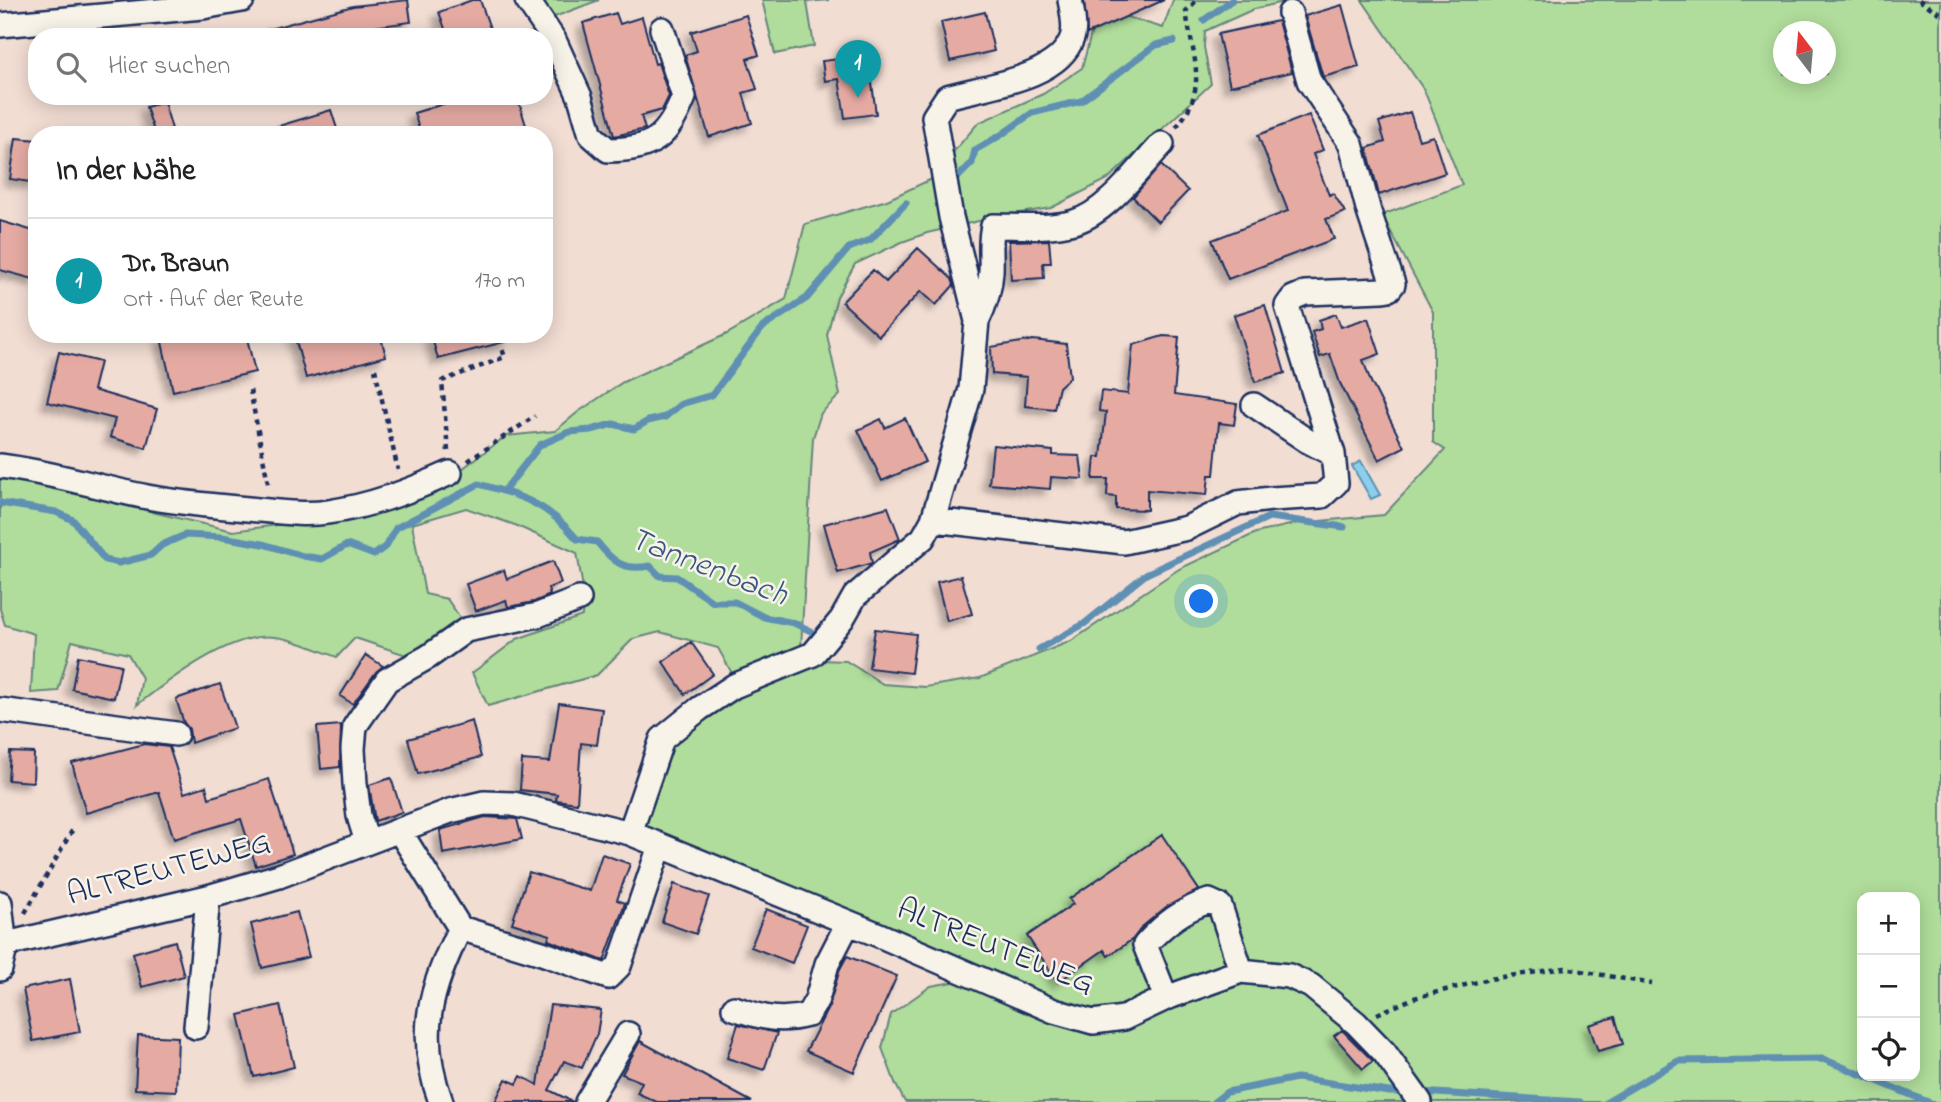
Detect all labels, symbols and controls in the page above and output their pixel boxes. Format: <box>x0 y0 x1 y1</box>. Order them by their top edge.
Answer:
north arrow <box>1773 21 1836 84</box>
search box <box>28 28 553 105</box>
pin: 1 <box>835 40 881 98</box>
icon: search <box>52 48 90 86</box>
text: Hier suchen <box>108 48 230 86</box>
text: In der Nähe <box>56 150 196 194</box>
text: Dr. Braun <box>123 246 229 284</box>
text: 1 <box>75 265 83 298</box>
text: 170 m <box>475 265 525 298</box>
text: Ort · Auf der Reute <box>123 284 303 317</box>
water label: Tannenbach <box>622 516 795 621</box>
your location <box>1184 584 1218 618</box>
street label: ALTREUTEWEG <box>62 820 276 920</box>
street label: ALTREUTEWEG <box>889 887 1101 1009</box>
map controls <box>1857 892 1920 1081</box>
button: + <box>1857 892 1920 955</box>
button: − <box>1857 955 1920 1018</box>
button: locate <box>1857 1018 1920 1081</box>

